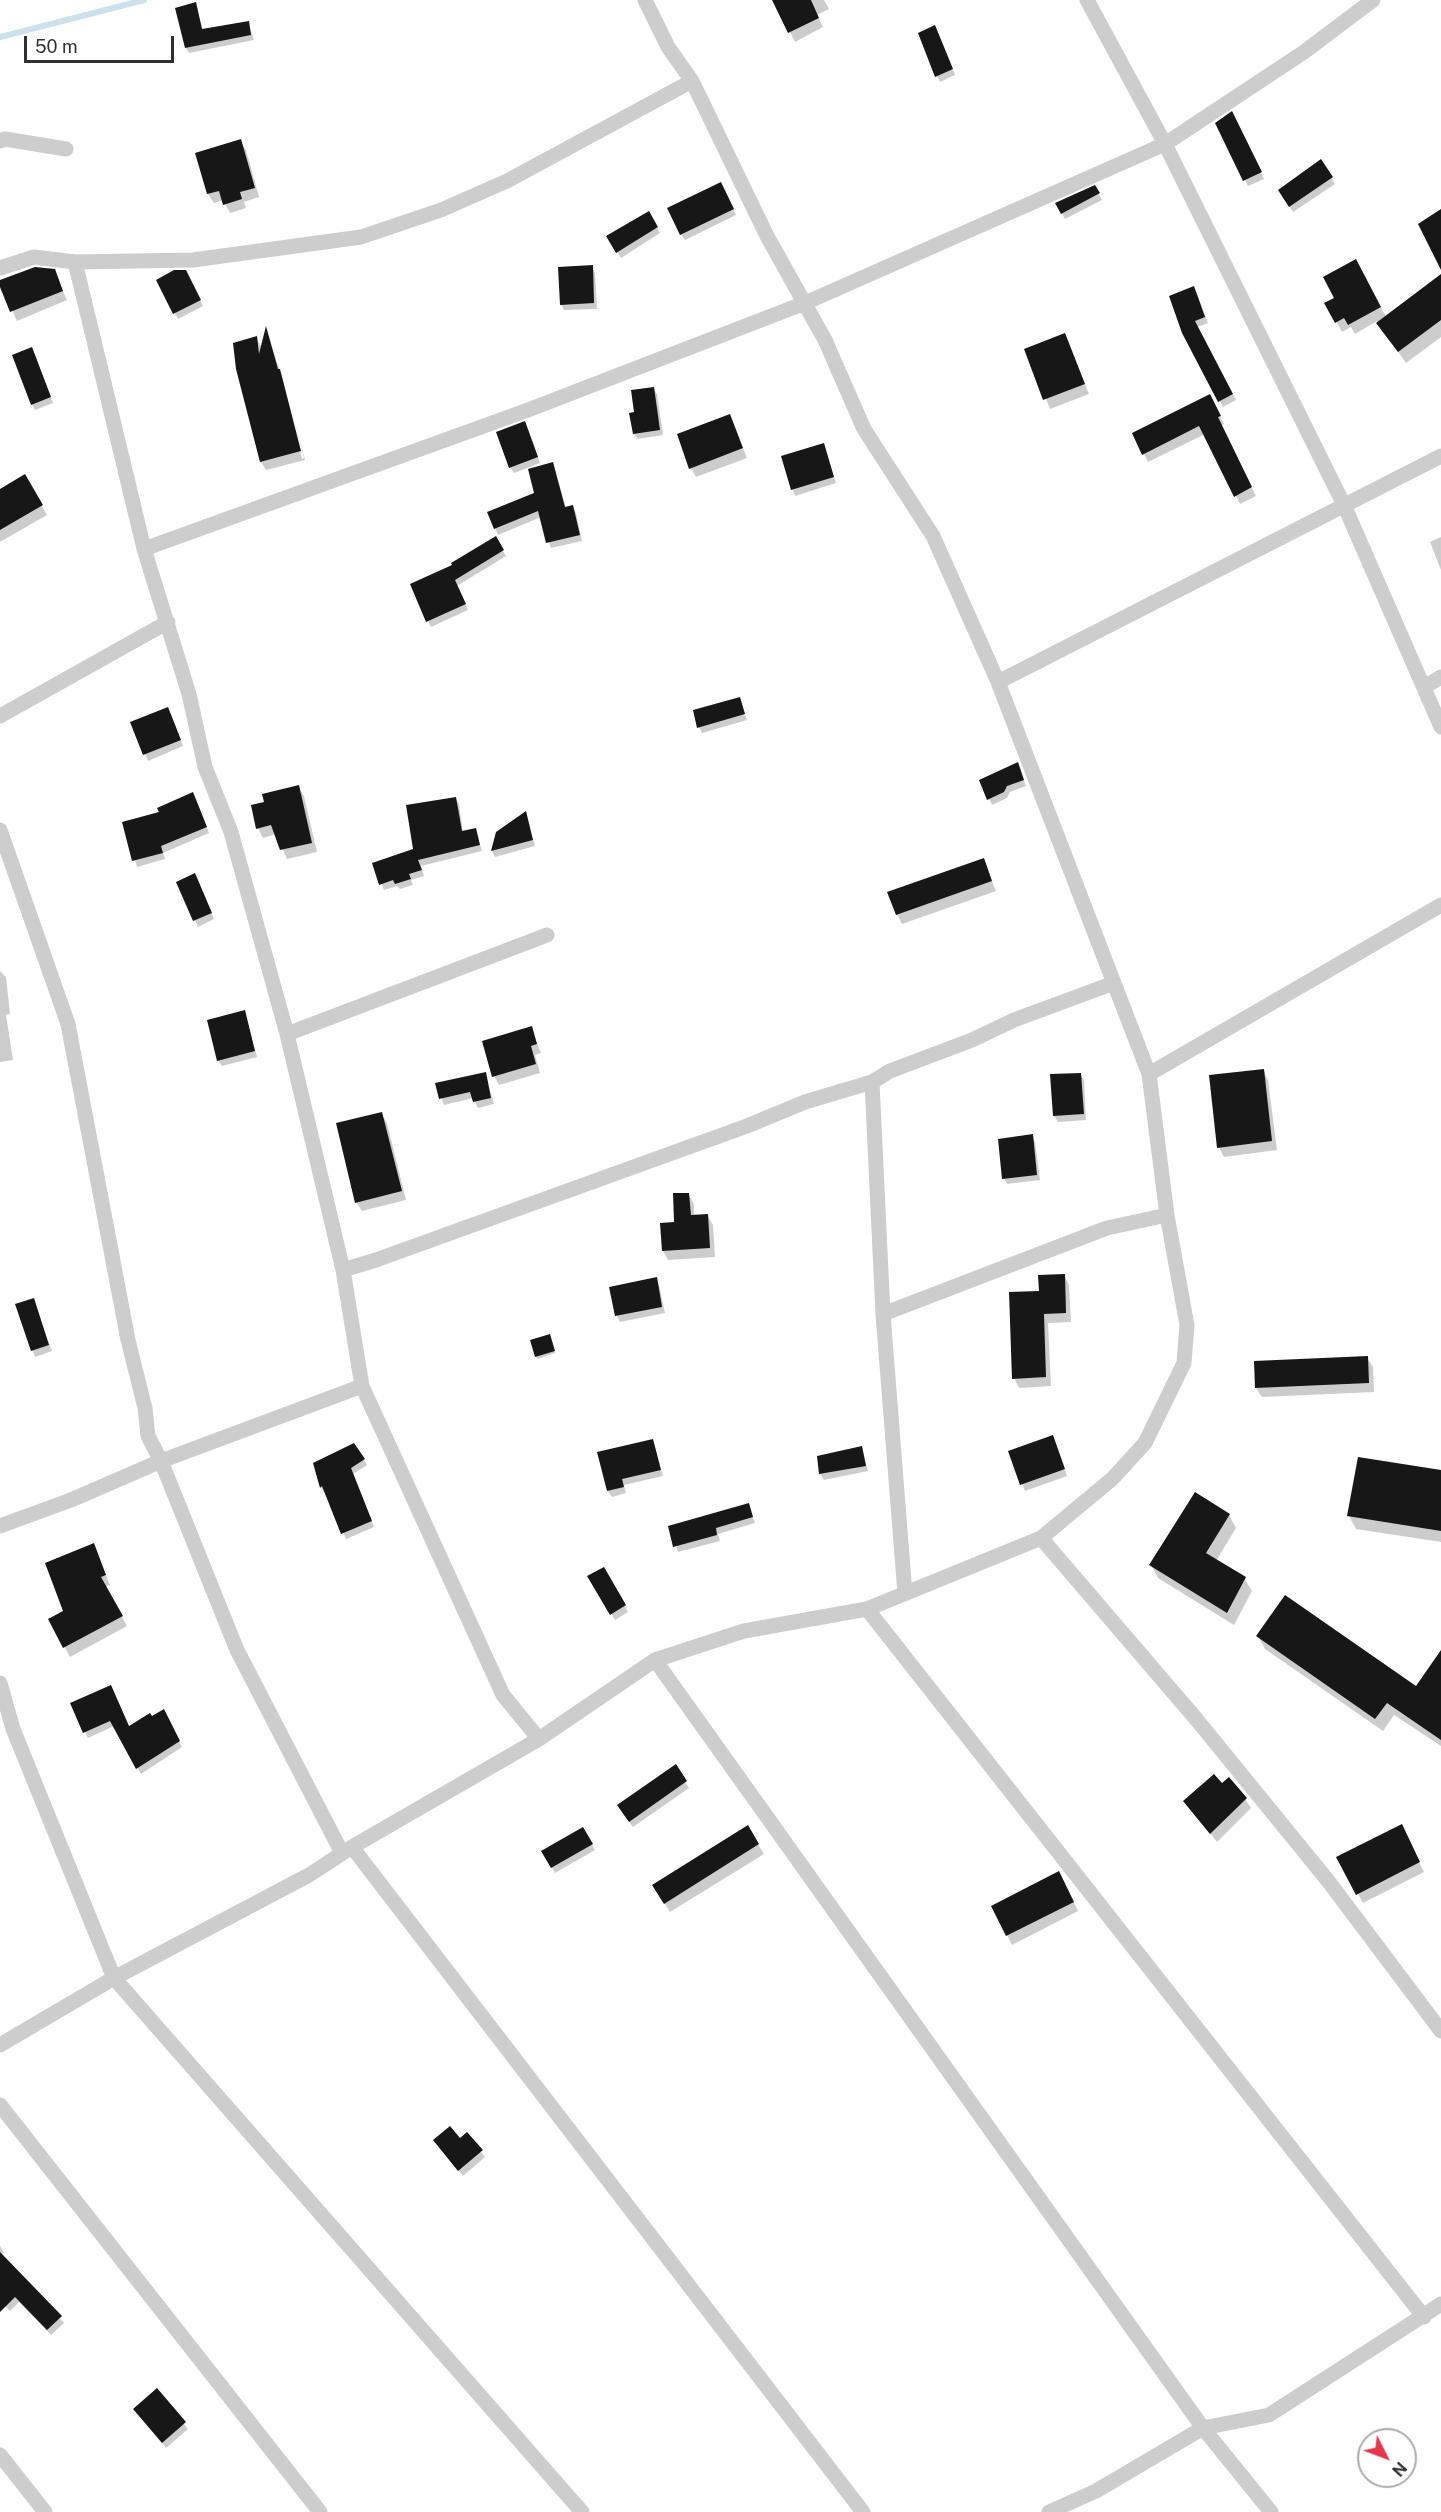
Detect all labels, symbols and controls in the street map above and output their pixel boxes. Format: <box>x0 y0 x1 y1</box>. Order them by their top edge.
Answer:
scale bar <box>27 24 177 62</box>
text: 50 m <box>35 36 78 57</box>
north arrow <box>1357 2428 1417 2488</box>
text: N <box>1388 2458 1411 2480</box>

